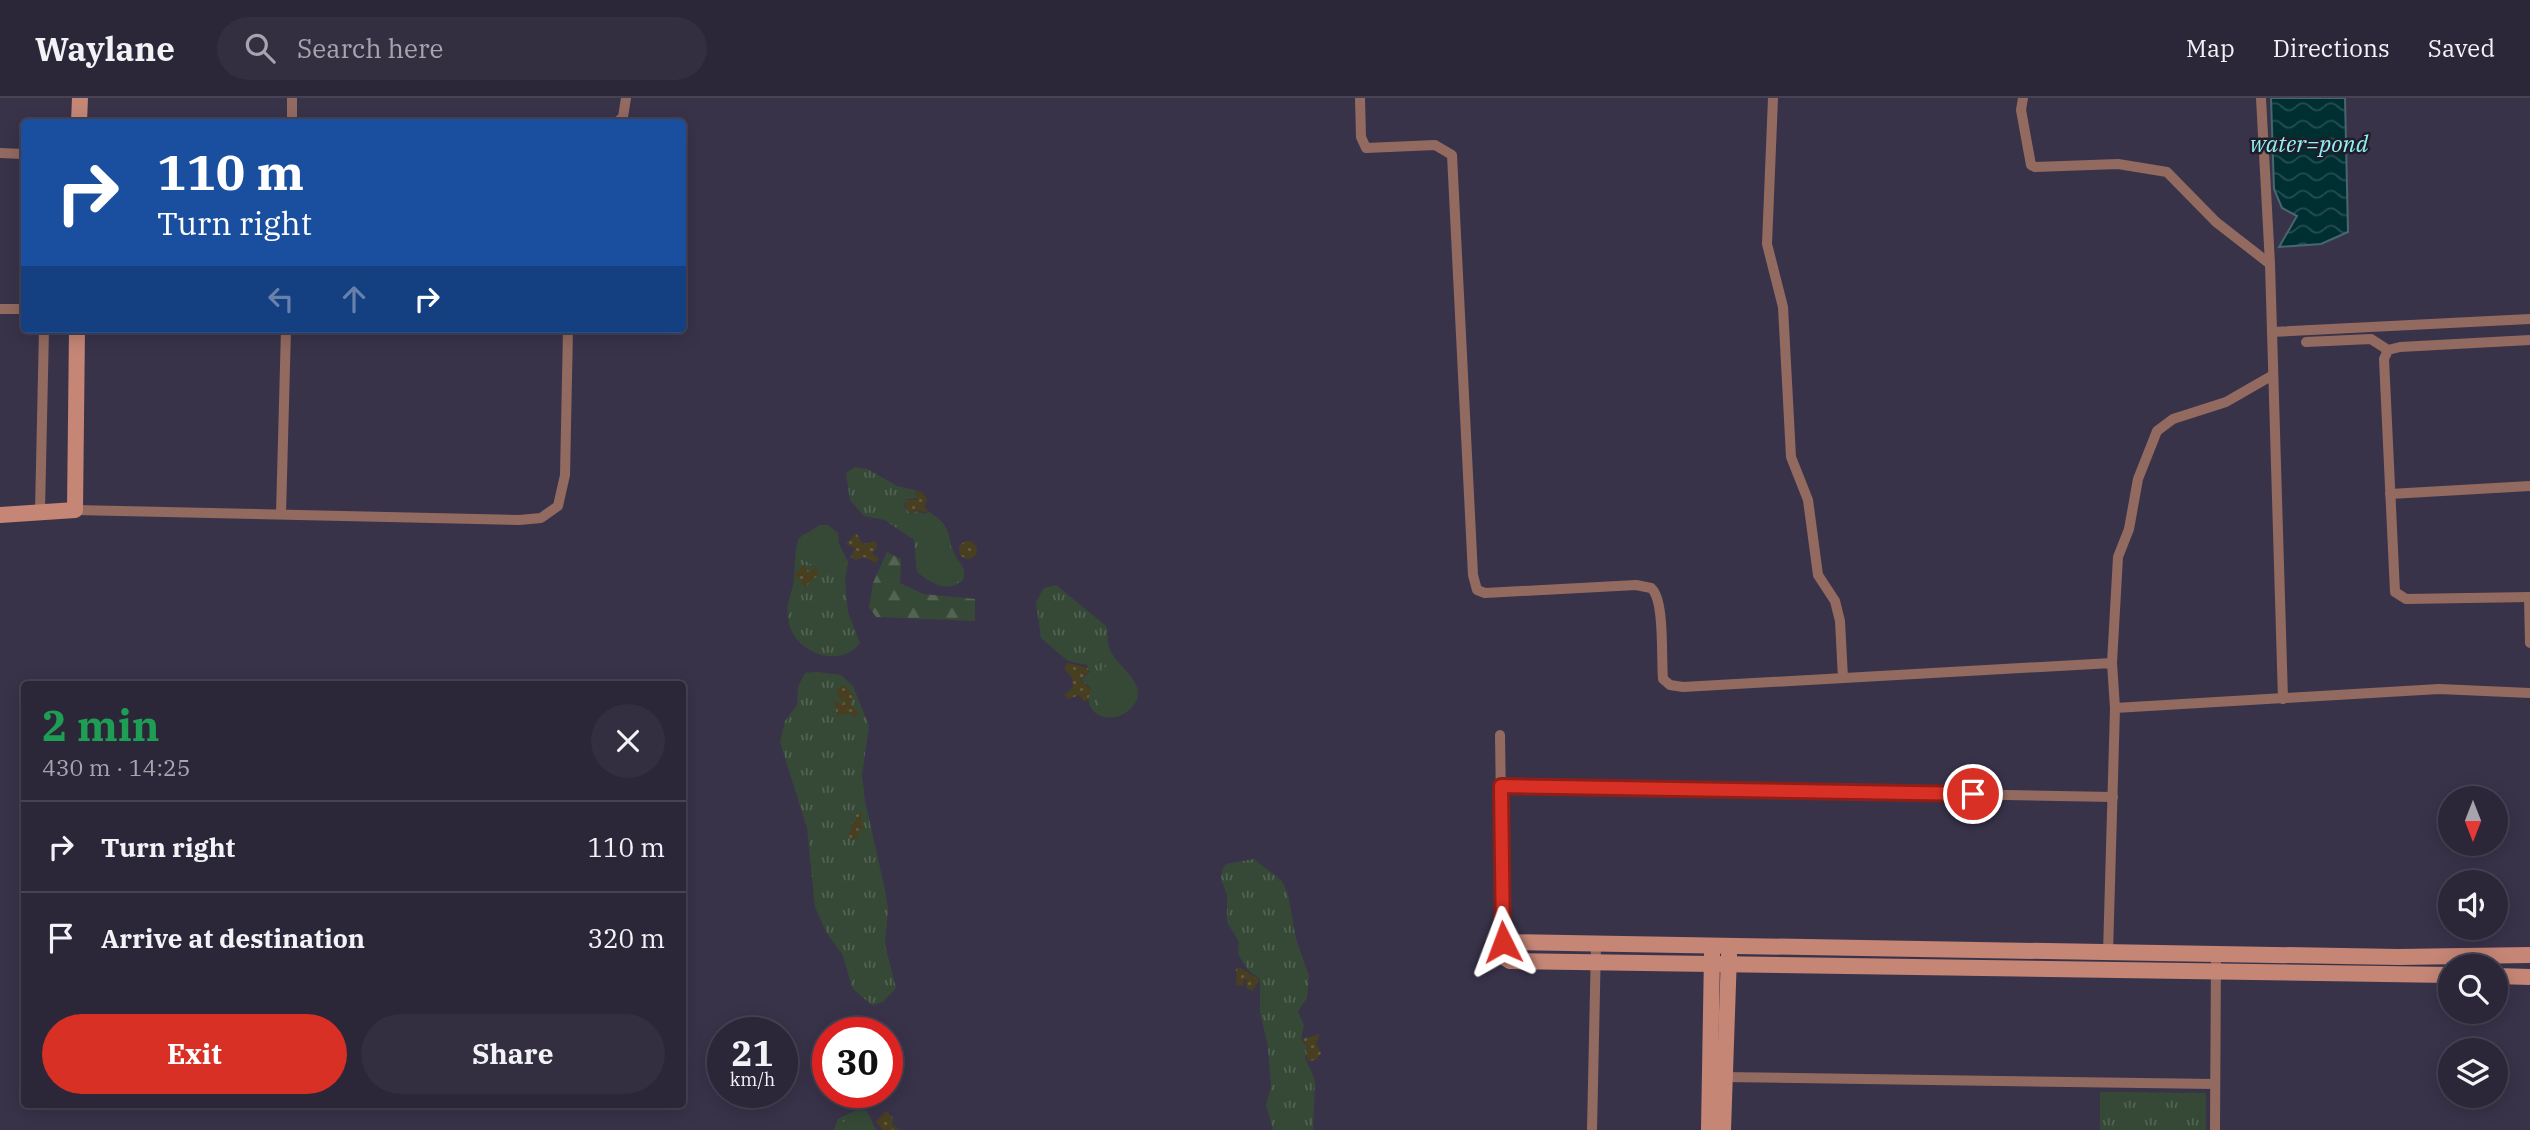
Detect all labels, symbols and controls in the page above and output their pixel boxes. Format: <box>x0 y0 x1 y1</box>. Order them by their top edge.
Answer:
search box <box>217 17 707 80</box>
text: Waylane <box>35 27 175 70</box>
icon: search <box>241 29 279 67</box>
text: Search here <box>297 31 443 65</box>
text: Map <box>2186 32 2235 64</box>
text: Directions <box>2273 32 2390 64</box>
text: Saved <box>2428 32 2495 64</box>
water label: water=pond <box>2250 128 2369 158</box>
text: 110 m <box>157 140 304 203</box>
icon: right <box>42 147 133 238</box>
text: Turn right <box>157 202 312 244</box>
icon: left <box>262 280 300 318</box>
icon: ahead <box>335 280 373 318</box>
icon: right <box>408 280 446 318</box>
text: 2 min <box>42 698 160 753</box>
button: close <box>591 704 665 778</box>
text: 430 m · 14:25 <box>42 752 191 782</box>
pin <box>1943 764 2003 824</box>
icon: arrive <box>1954 775 1992 813</box>
north arrow <box>2438 786 2508 856</box>
map controls <box>2438 786 2508 1108</box>
icon: right <box>42 828 80 866</box>
text: Turn right <box>101 830 235 864</box>
text: 110 m <box>587 830 665 864</box>
button: sound <box>2438 870 2508 940</box>
position arrow <box>1466 905 1540 979</box>
icon: arrive <box>42 919 80 957</box>
text: Arrive at destination <box>101 921 365 955</box>
text: 320 m <box>587 921 665 955</box>
button: search <box>2438 954 2508 1024</box>
button: Exit <box>42 1014 347 1094</box>
button: Share <box>361 1014 665 1094</box>
speed limit sign: 30 <box>812 1017 903 1108</box>
text: 21 <box>731 1030 774 1076</box>
button: layers <box>2438 1038 2508 1108</box>
text: km/h <box>730 1068 775 1091</box>

